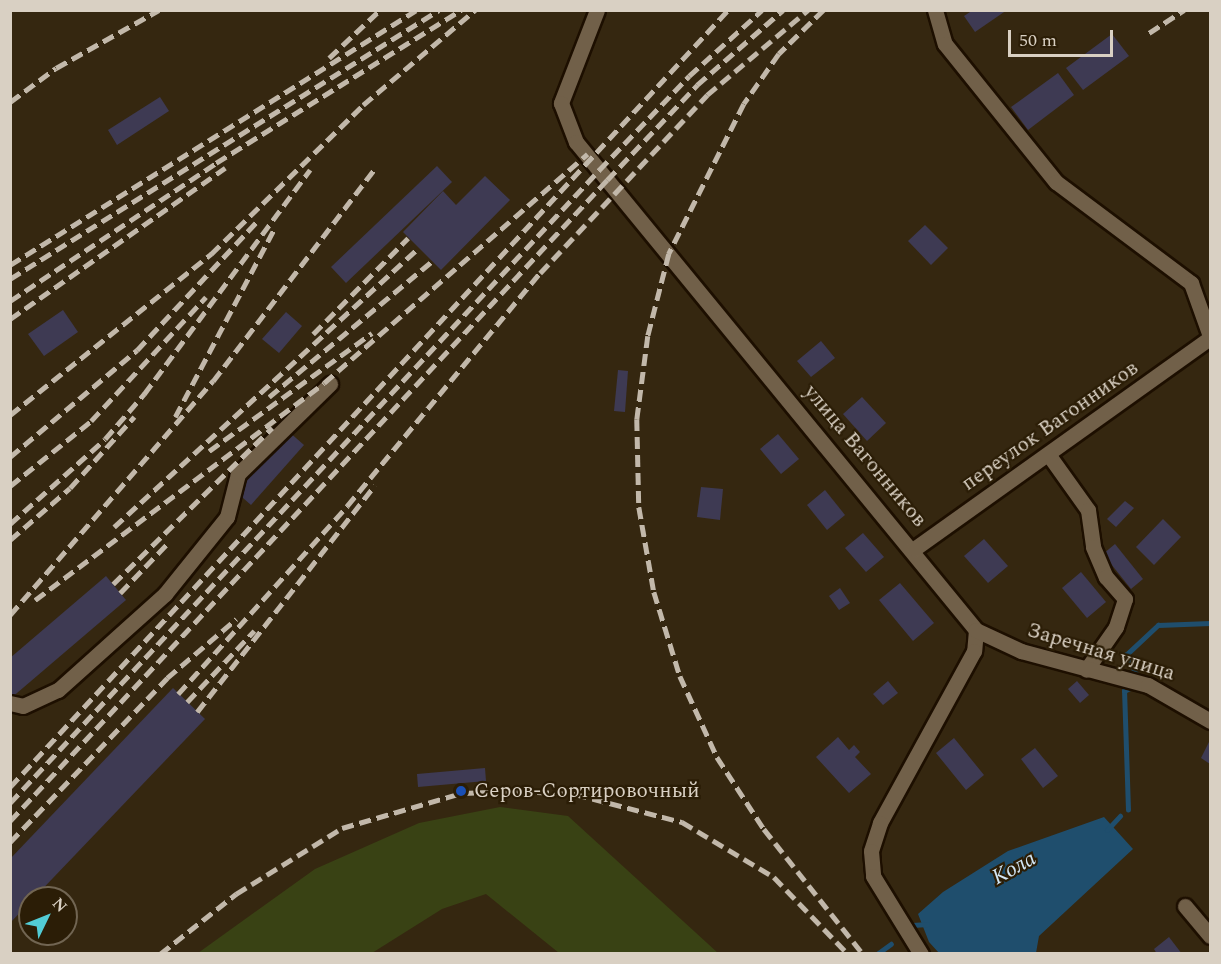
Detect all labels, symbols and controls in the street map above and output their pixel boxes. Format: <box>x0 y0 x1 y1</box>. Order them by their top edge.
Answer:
scale bar <box>1011 18 1116 56</box>
text: 50 m <box>1019 27 1057 54</box>
street label: переулок Вагонников <box>957 355 1143 497</box>
street label: улица Вагонников <box>798 380 932 532</box>
street label: Заречная улица <box>1024 618 1178 686</box>
place label: Серов-Сортировочный <box>474 778 700 804</box>
marker: Серов-Сортировочный <box>452 782 470 800</box>
water label: Кола <box>987 845 1041 891</box>
north arrow <box>18 886 78 946</box>
text: N <box>46 892 73 918</box>

